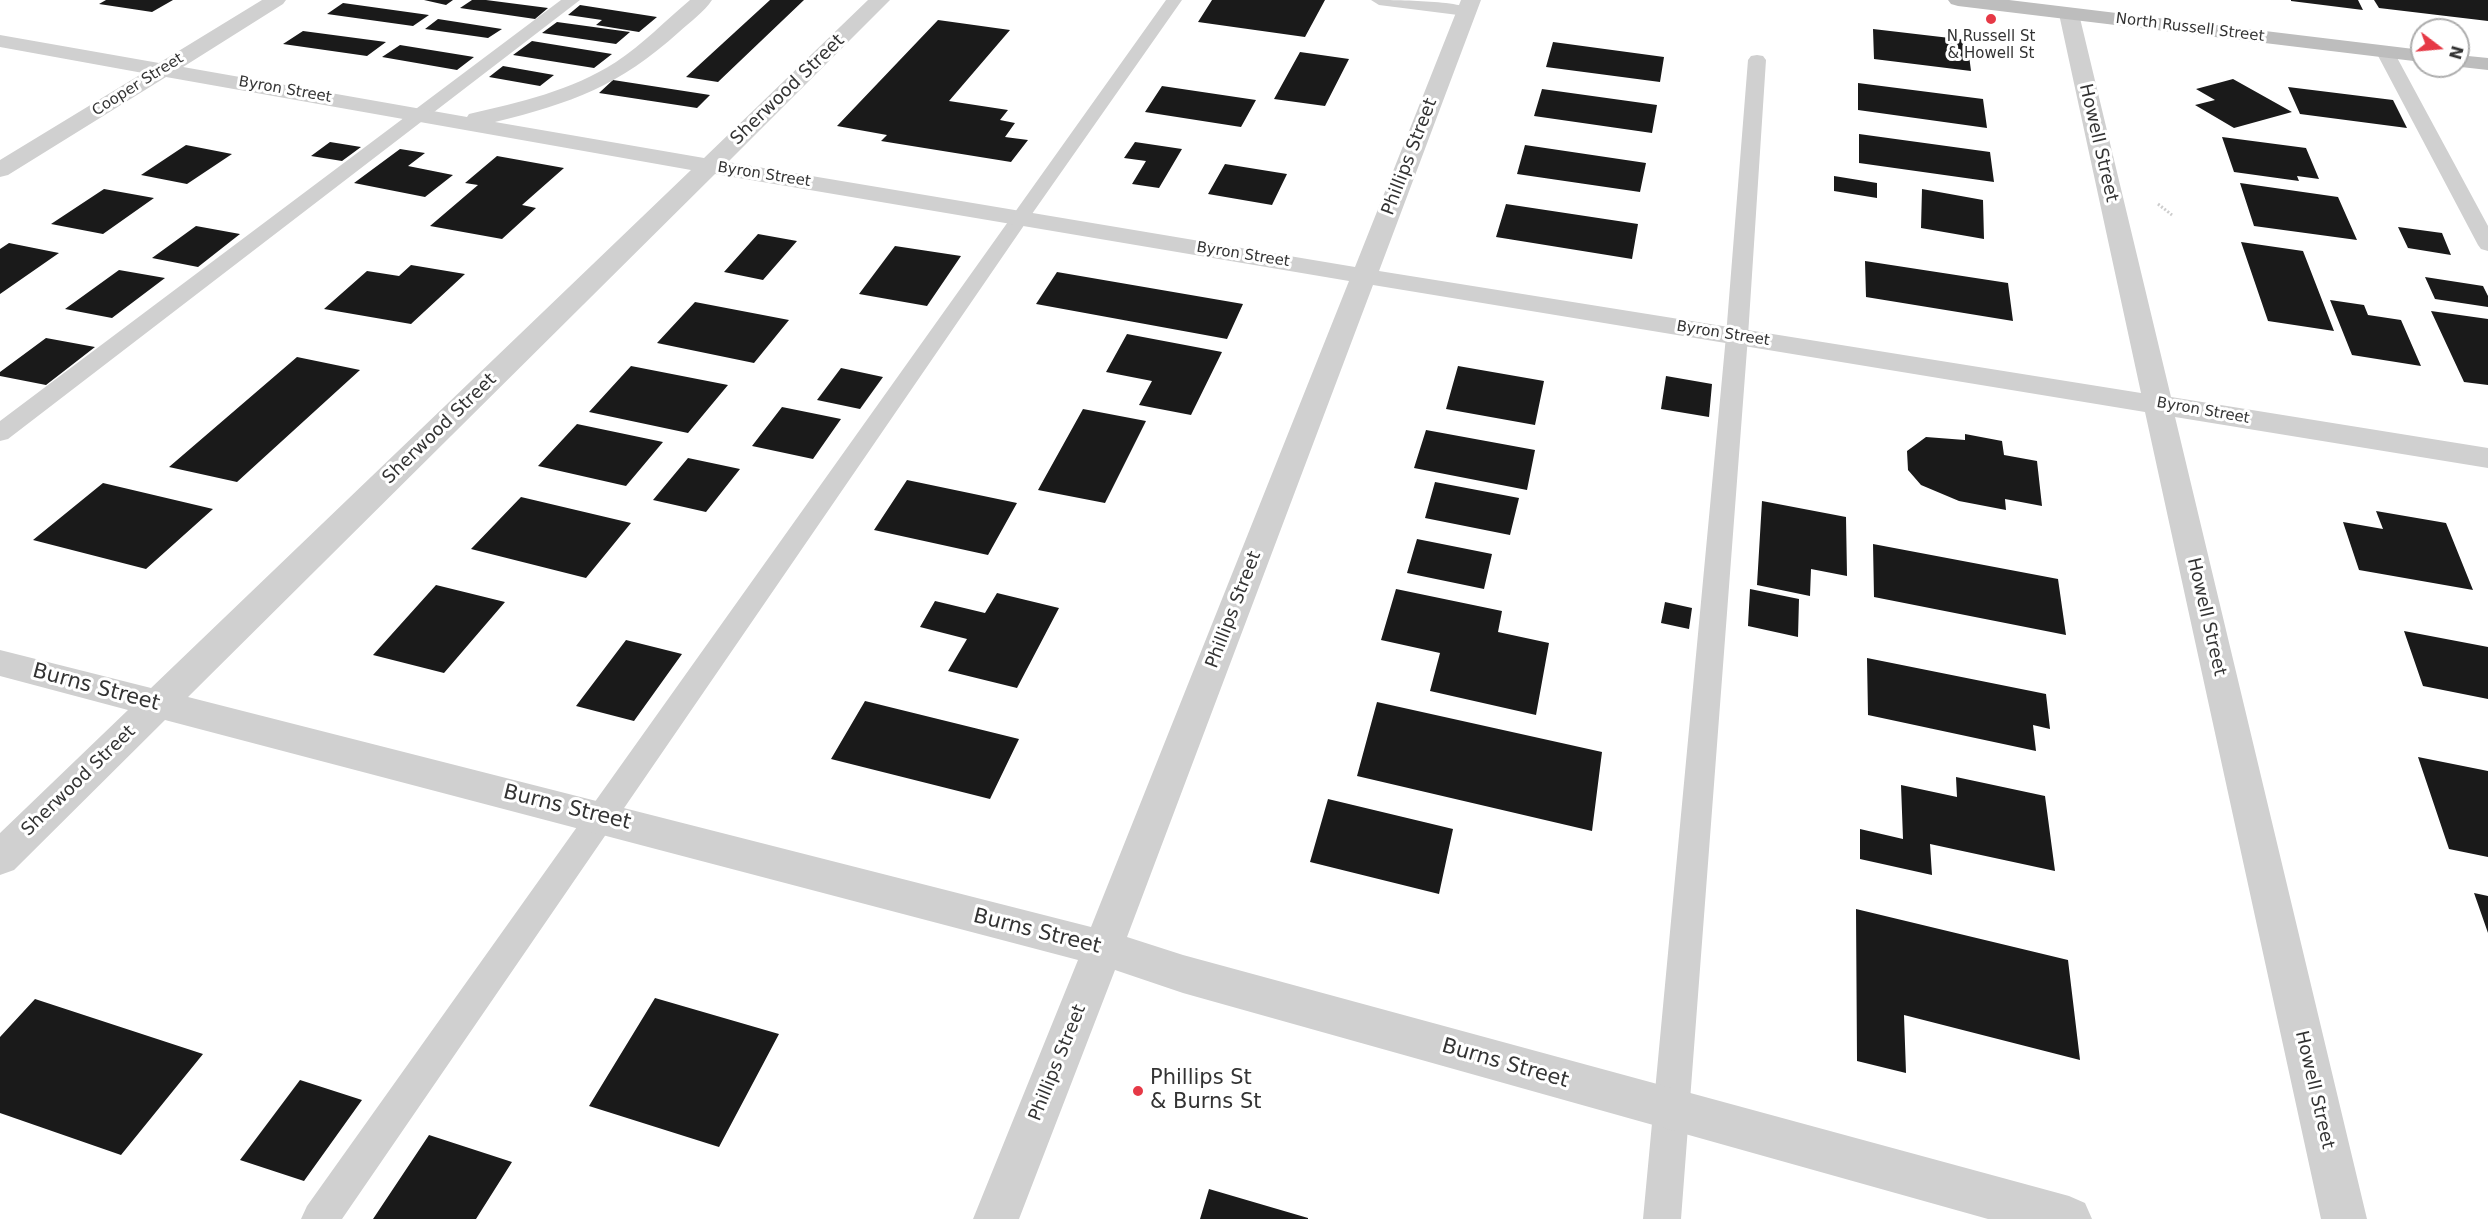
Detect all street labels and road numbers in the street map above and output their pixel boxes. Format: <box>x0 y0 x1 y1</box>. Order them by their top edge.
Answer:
street label: North Russell Street <box>2115 10 2265 46</box>
street label: Sherwood Street <box>727 30 849 150</box>
street label: Cooper Street <box>89 50 187 120</box>
street label: Byron Street <box>237 73 333 107</box>
street label: Howell Street <box>2074 82 2122 204</box>
street label: Phillips Street <box>1378 95 1442 219</box>
street label: Byron Street <box>716 159 812 191</box>
street label: Byron Street <box>1195 239 1291 271</box>
street label: Byron Street <box>1675 318 1771 350</box>
street label: Sherwood Street <box>379 369 501 489</box>
street label: Byron Street <box>2155 394 2251 428</box>
street label: Phillips Street <box>1202 548 1266 672</box>
street label: Howell Street <box>2182 556 2230 678</box>
street label: Burns Street <box>30 659 162 717</box>
street label: Sherwood Street <box>18 721 140 841</box>
street label: Burns Street <box>501 780 633 836</box>
street label: Burns Street <box>971 904 1103 960</box>
street label: Phillips Street <box>1025 1002 1091 1124</box>
street label: Howell Street <box>2290 1029 2338 1151</box>
street label: Burns Street <box>1439 1034 1571 1094</box>

